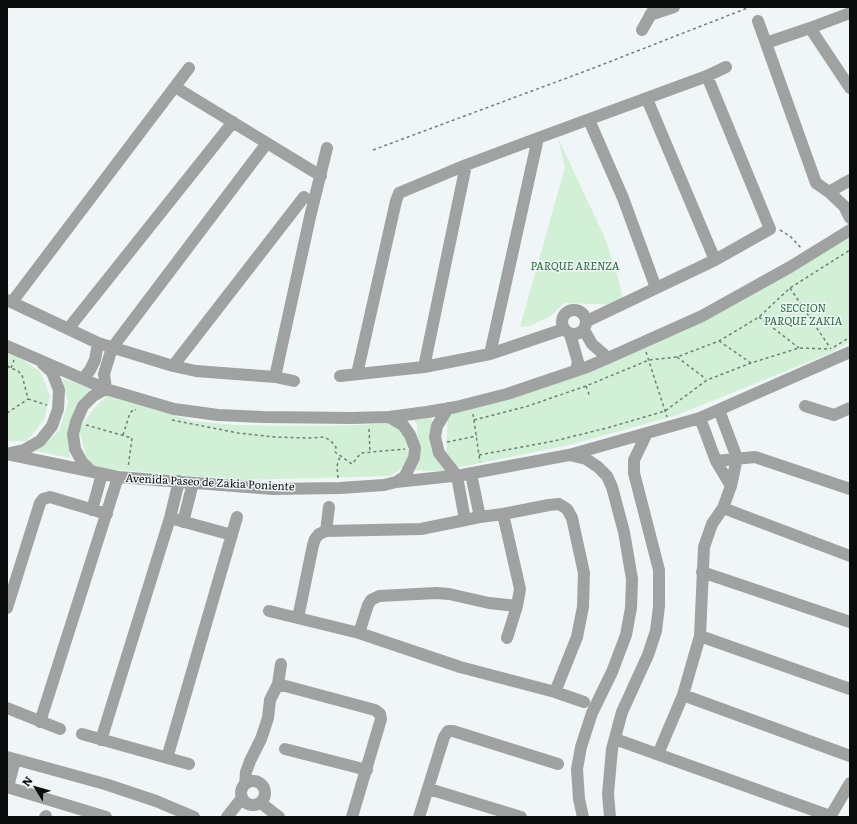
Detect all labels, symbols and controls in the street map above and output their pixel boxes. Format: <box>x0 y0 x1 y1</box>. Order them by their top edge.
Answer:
park label: PARQUE ARENZA <box>531 260 619 274</box>
park label: SECCION PARQUE ZAKIA <box>764 302 842 328</box>
street label: Avenida Paseo de Zakia Poniente <box>125 472 295 494</box>
north arrow <box>16 768 56 808</box>
text: N <box>17 772 36 789</box>

